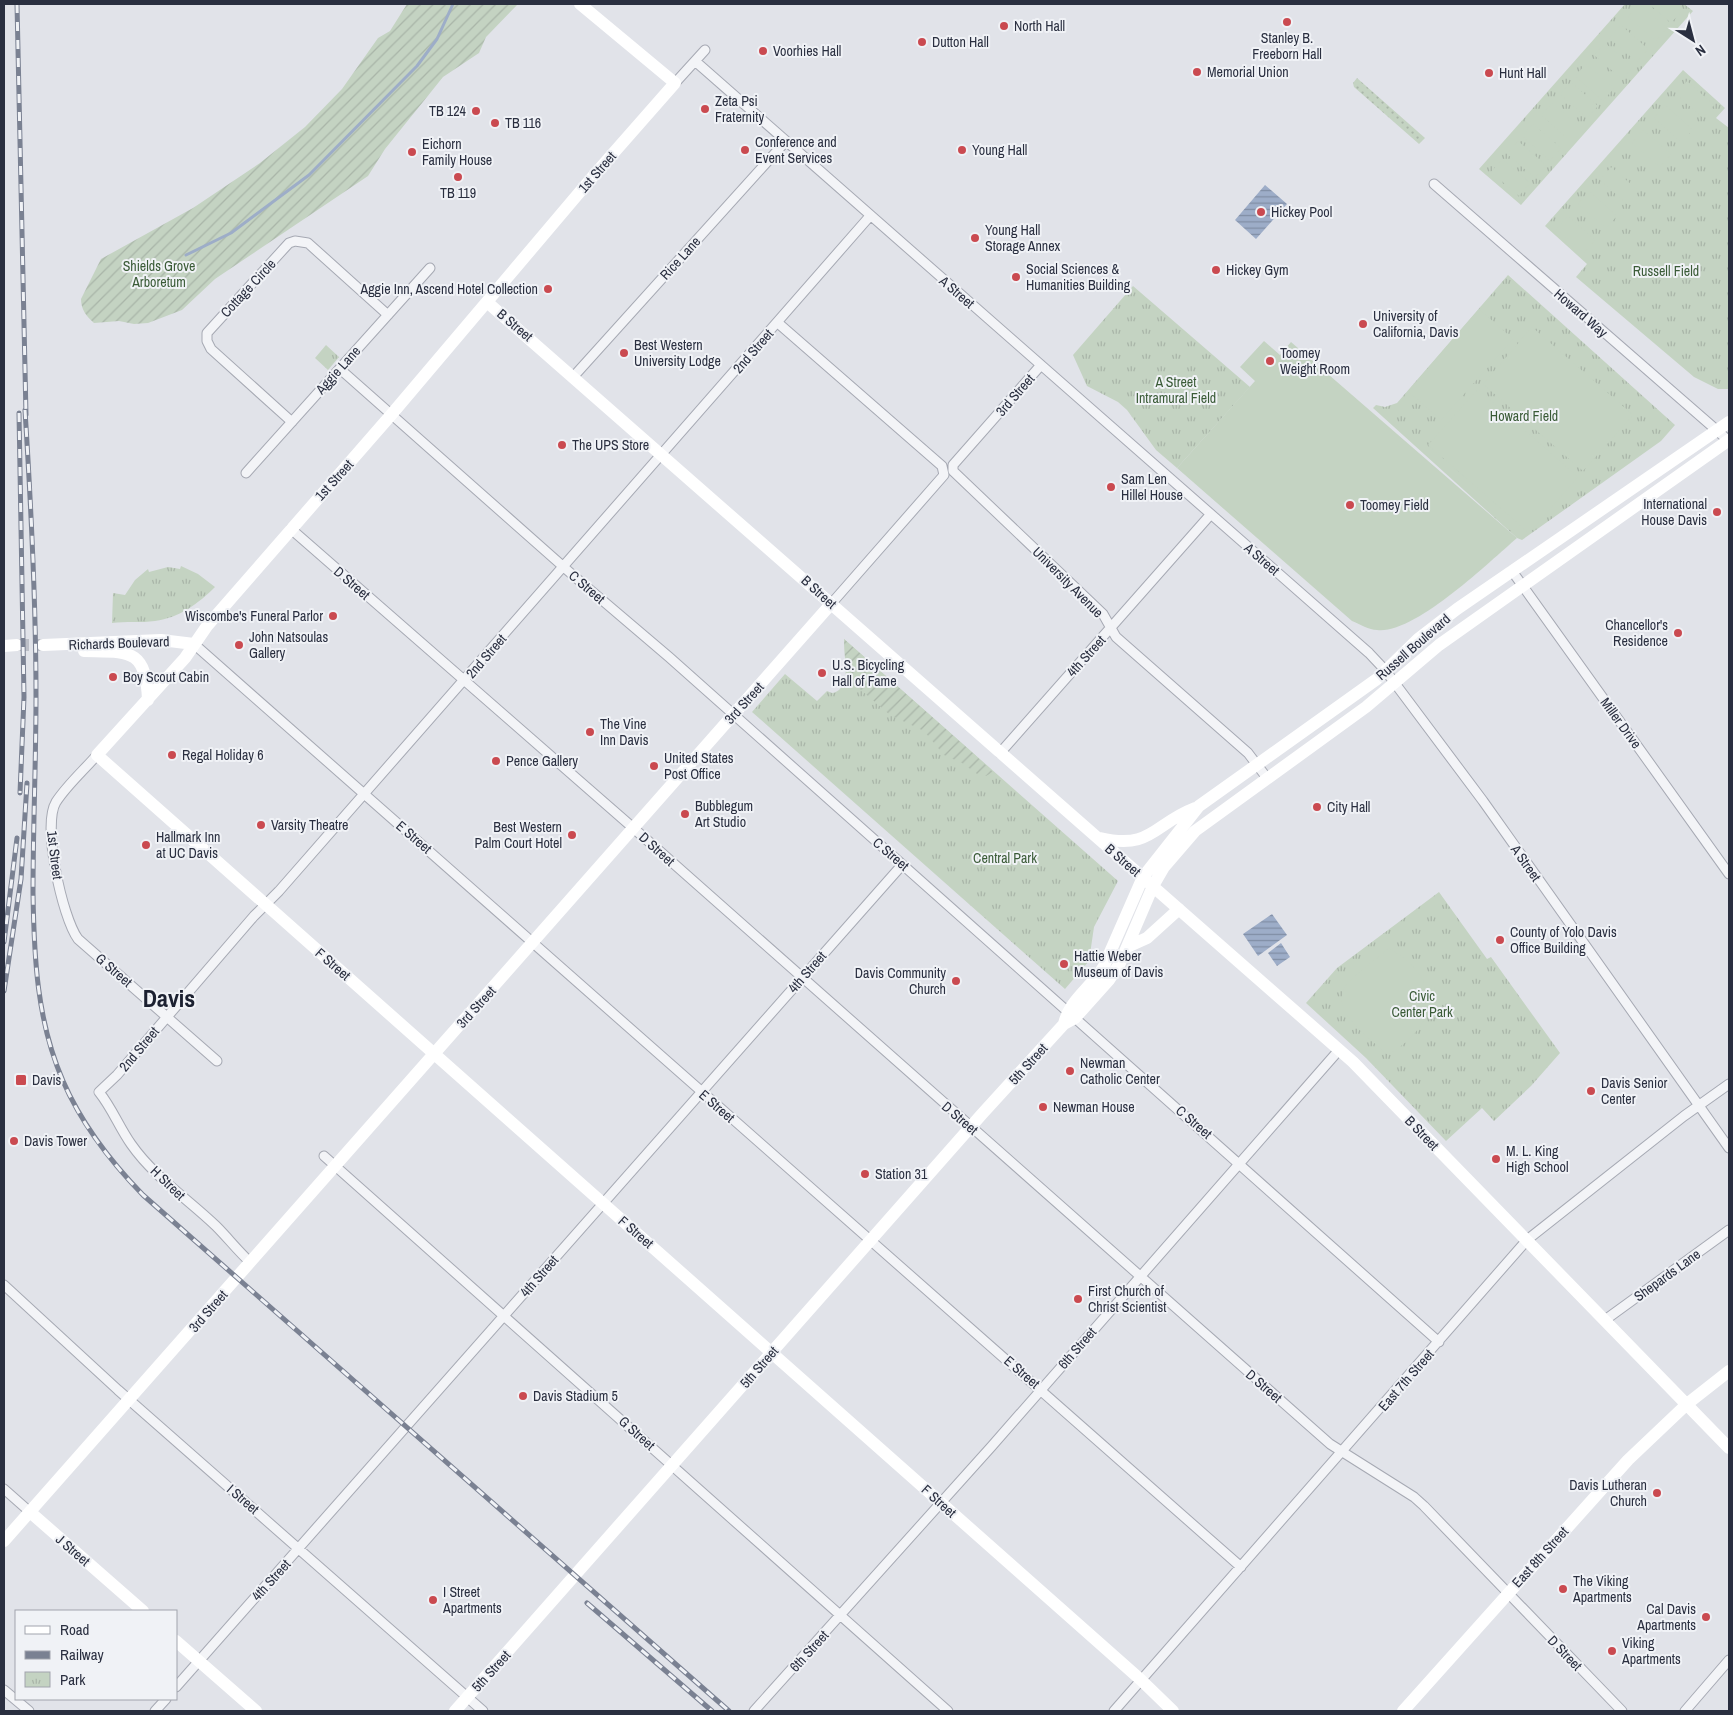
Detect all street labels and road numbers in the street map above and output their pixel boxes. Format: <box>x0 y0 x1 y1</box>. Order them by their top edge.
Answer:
street label: 1st Street <box>574 148 620 196</box>
street label: Rice Lane <box>656 233 704 283</box>
street label: Cottage Circle <box>216 255 280 321</box>
street label: A Street <box>935 271 978 312</box>
street label: Howard Way <box>1550 285 1612 341</box>
street label: B Street <box>493 305 537 345</box>
street label: 2nd Street <box>729 325 777 377</box>
street label: Aggie Lane <box>311 342 364 399</box>
street label: 3rd Street <box>992 370 1038 420</box>
street label: 1st Street <box>311 456 357 504</box>
street label: A Street <box>1240 538 1283 579</box>
street label: University Avenue <box>1029 543 1107 621</box>
street label: D Street <box>330 562 374 604</box>
street label: C Street <box>565 566 609 608</box>
street label: B Street <box>798 571 840 613</box>
street label: Russell Boulevard <box>1372 610 1454 684</box>
street label: 2nd Street <box>462 630 510 682</box>
street label: 4th Street <box>1063 631 1109 681</box>
street label: Richards Boulevard <box>68 632 170 654</box>
street label: 3rd Street <box>720 678 768 728</box>
street label: Miller Drive <box>1596 694 1646 752</box>
street label: E Street <box>392 817 436 857</box>
street label: D Street <box>635 828 679 870</box>
street label: 1st Street <box>43 830 67 880</box>
street label: C Street <box>869 833 913 875</box>
street label: B Street <box>1101 840 1145 880</box>
street label: A Street <box>1506 840 1545 885</box>
street label: F Street <box>312 944 354 984</box>
street label: 4th Street <box>784 947 830 997</box>
street label: G Street <box>92 949 136 991</box>
street label: 3rd Street <box>452 982 500 1032</box>
street label: 2nd Street <box>115 1023 163 1075</box>
street label: 5th Street <box>1005 1039 1051 1089</box>
street label: E Street <box>695 1086 739 1126</box>
street label: D Street <box>938 1097 982 1139</box>
street label: C Street <box>1172 1101 1216 1143</box>
street label: B Street <box>1401 1112 1443 1154</box>
street label: H Street <box>147 1162 189 1204</box>
street label: F Street <box>615 1212 657 1252</box>
street label: Shepards Lane <box>1630 1245 1704 1305</box>
street label: 4th Street <box>516 1251 562 1301</box>
street label: 3rd Street <box>185 1286 231 1336</box>
street label: 6th Street <box>1054 1323 1100 1373</box>
street label: 5th Street <box>736 1342 782 1392</box>
street label: East 7th Street <box>1374 1345 1438 1415</box>
street label: E Street <box>1000 1352 1044 1392</box>
street label: D Street <box>1242 1365 1286 1407</box>
street label: G Street <box>615 1412 659 1454</box>
street label: I Street <box>223 1480 263 1518</box>
street label: F Street <box>918 1481 960 1521</box>
street label: East 8th Street <box>1508 1523 1572 1591</box>
street label: J Street <box>52 1530 94 1570</box>
street label: 4th Street <box>248 1555 294 1605</box>
street label: 6th Street <box>786 1626 832 1676</box>
street label: D Street <box>1544 1632 1586 1674</box>
street label: 5th Street <box>468 1646 514 1696</box>

